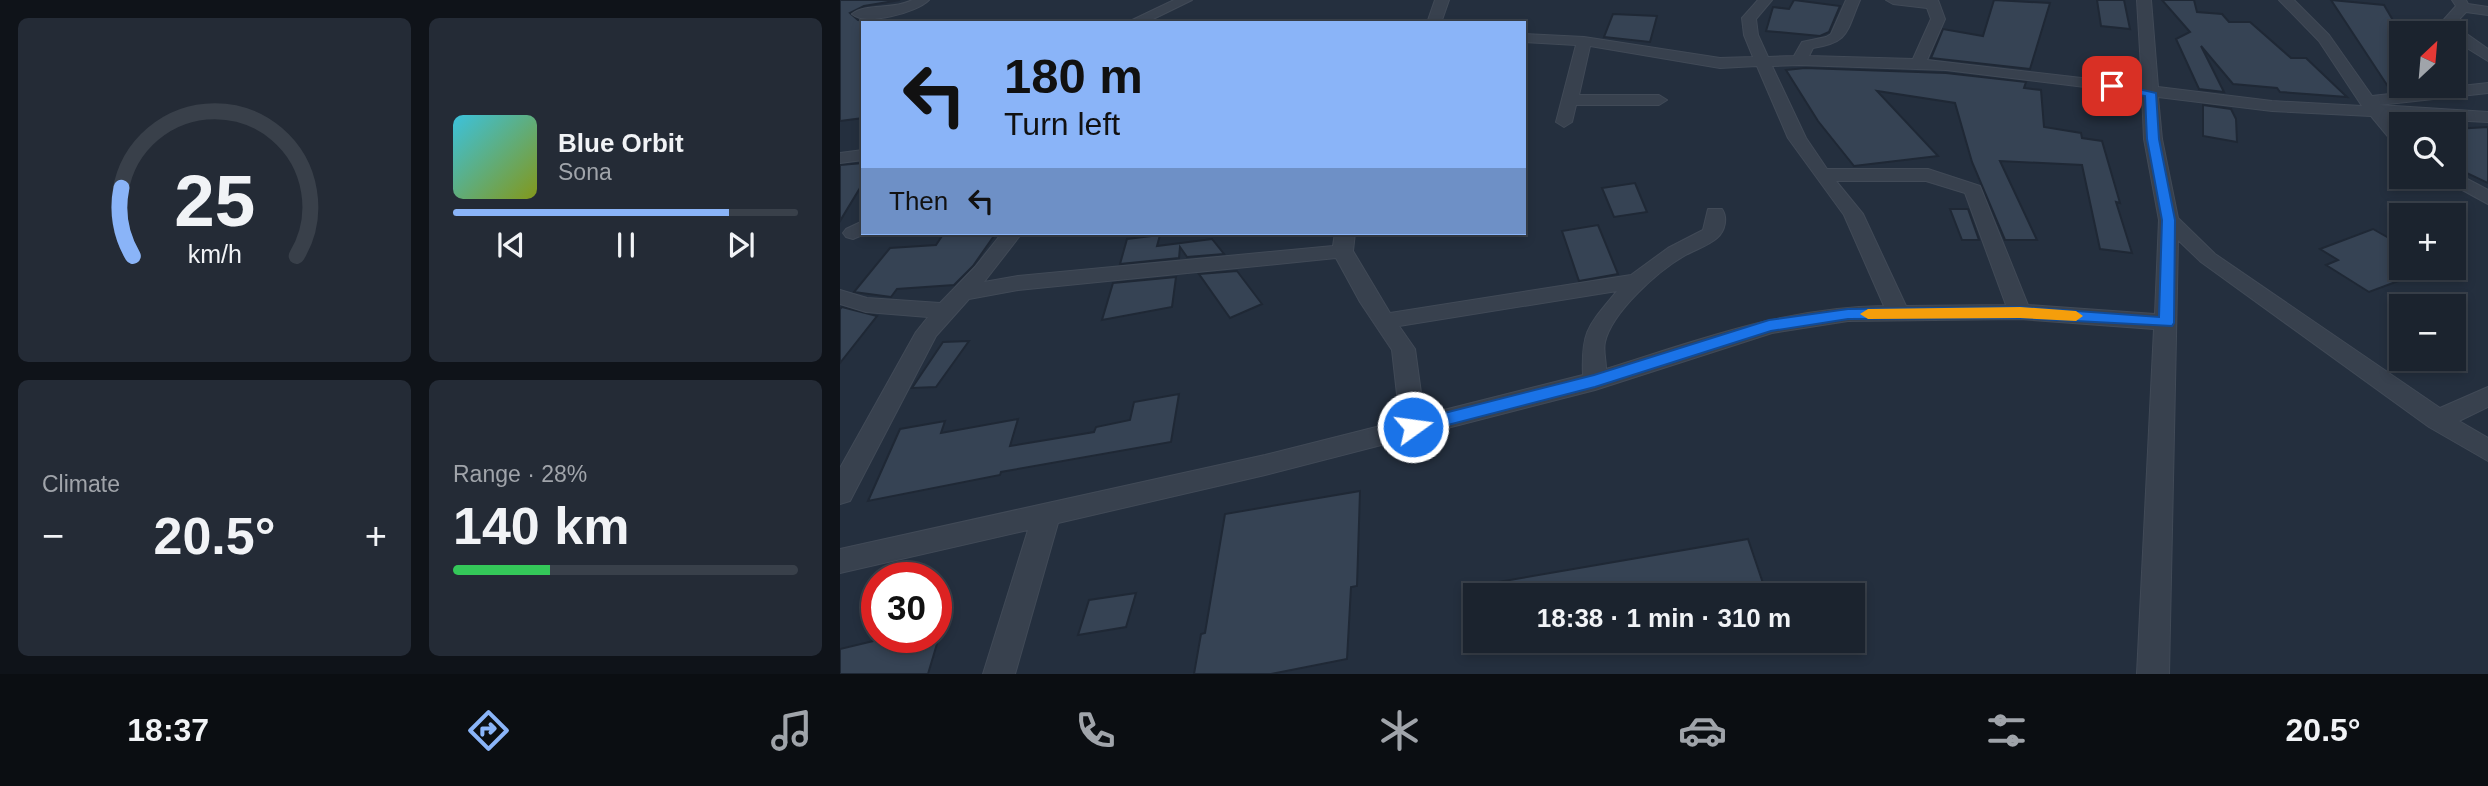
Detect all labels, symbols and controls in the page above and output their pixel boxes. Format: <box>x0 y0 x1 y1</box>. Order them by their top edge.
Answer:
north arrow <box>2389 21 2466 98</box>
map controls <box>2389 21 2466 371</box>
icon: left <box>889 49 980 140</box>
text: 180 m <box>1004 49 1143 103</box>
pin <box>2082 56 2142 116</box>
icon: arrive <box>2093 67 2131 105</box>
text: Turn left <box>1004 106 1120 142</box>
button: search <box>2389 112 2466 189</box>
text: Blue Orbit <box>558 128 684 158</box>
text: Sona <box>558 159 612 185</box>
text: 25 <box>174 160 255 241</box>
icon: left <box>962 182 1000 220</box>
text: Then <box>889 186 948 216</box>
button: + <box>2389 203 2466 280</box>
icon: previous <box>492 226 530 264</box>
icon: pause <box>607 226 645 264</box>
icon: next <box>722 226 760 264</box>
text: km/h <box>187 240 242 268</box>
button: − <box>2389 294 2466 371</box>
position arrow <box>1376 390 1450 464</box>
text: Range · 28% <box>453 461 587 487</box>
text: Climate <box>42 471 120 497</box>
text: 140 km <box>453 497 629 555</box>
text: 20.5° <box>153 507 276 565</box>
text: − <box>42 515 64 557</box>
text: + <box>365 515 387 557</box>
speed limit sign: 30 <box>861 562 952 653</box>
text: 18:38 · 1 min · 310 m <box>1537 603 1791 633</box>
icon: directions <box>464 706 513 755</box>
icon: music <box>767 706 816 755</box>
icon: phone <box>1071 706 1120 755</box>
icon: climate <box>1375 706 1424 755</box>
icon: car <box>1678 706 1727 755</box>
icon: filters <box>1982 706 2031 755</box>
text: 18:37 <box>127 712 209 748</box>
text: 20.5° <box>2286 712 2361 748</box>

